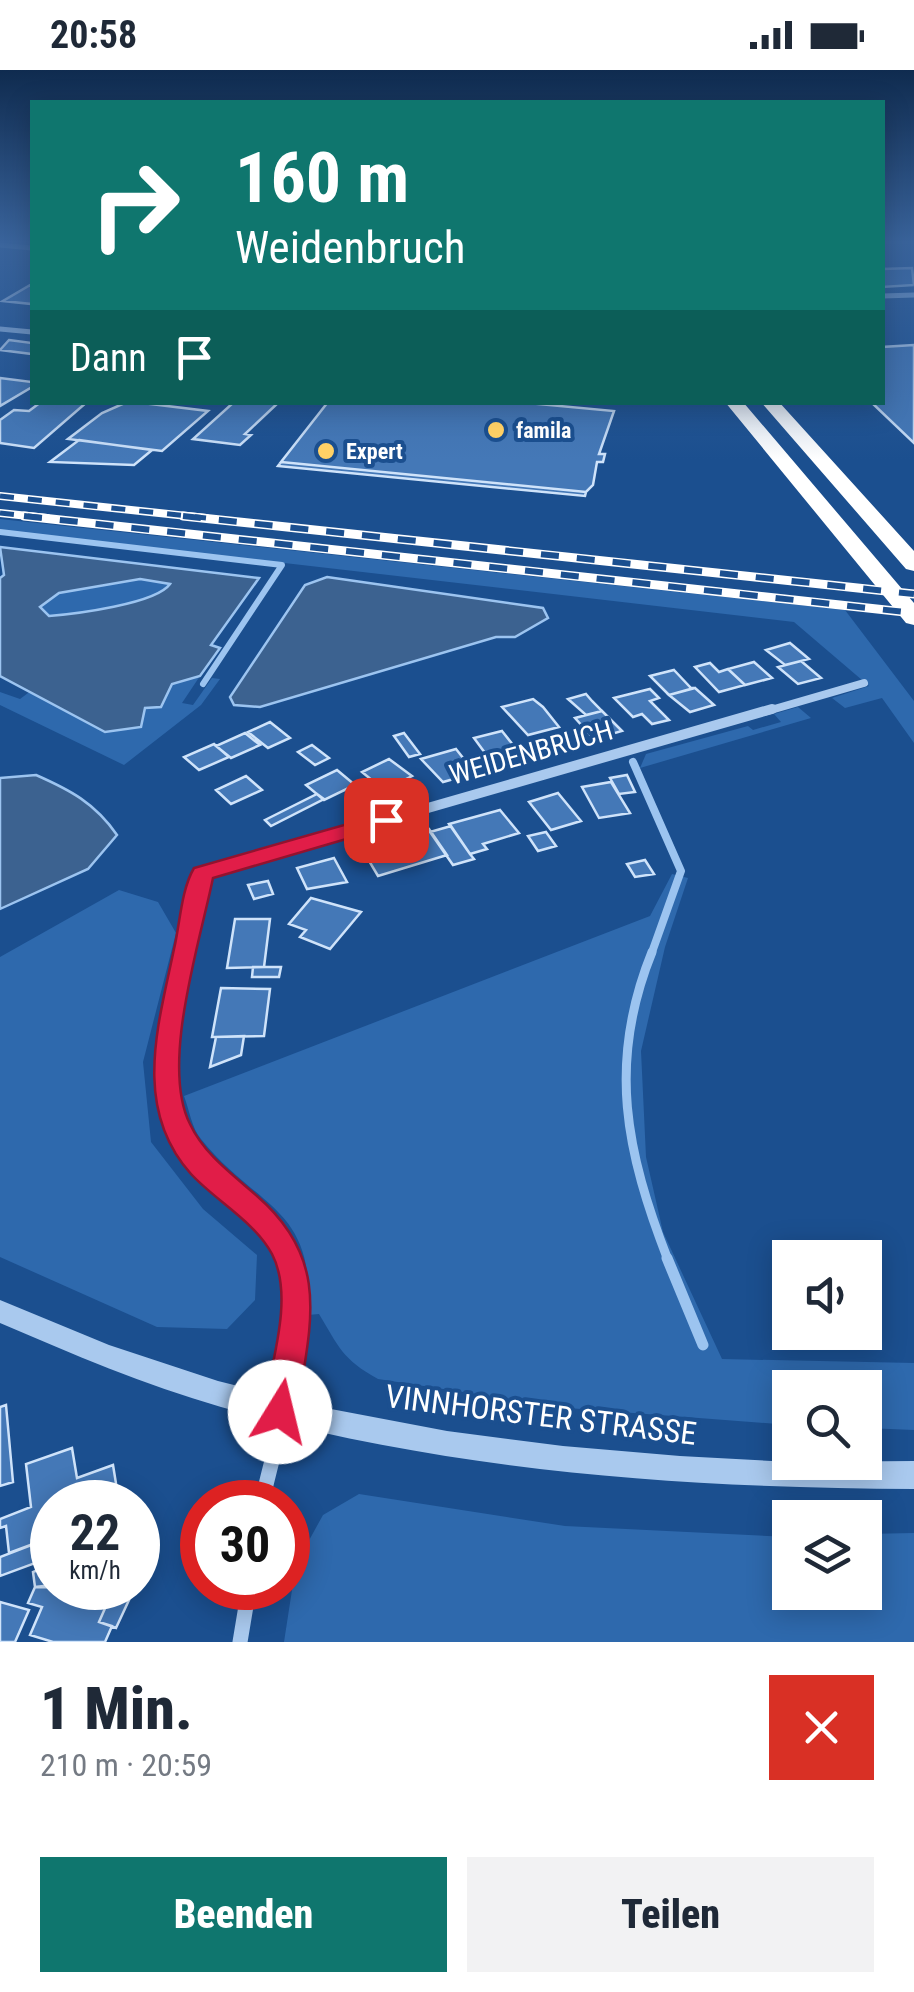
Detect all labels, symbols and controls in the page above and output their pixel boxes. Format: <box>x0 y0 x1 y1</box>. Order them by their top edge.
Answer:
text: 20:58 <box>50 13 137 57</box>
text: 160 m <box>235 137 409 219</box>
icon: right <box>70 140 200 270</box>
text: Weidenbruch <box>235 221 465 274</box>
icon: arrive <box>167 330 222 385</box>
text: Dann <box>70 336 147 380</box>
place label: famila <box>516 418 571 443</box>
marker: famila <box>485 419 507 441</box>
place label: Expert <box>346 439 403 464</box>
marker: Expert <box>315 440 337 462</box>
street label: WEIDENBRUCH <box>446 713 617 792</box>
pin <box>344 778 429 863</box>
icon: arrive <box>359 793 414 848</box>
map controls <box>772 1240 882 1610</box>
button: sound <box>772 1240 882 1350</box>
position arrow <box>228 1360 332 1464</box>
button: search <box>772 1370 882 1480</box>
street label: VINNHORSTER STRASSE <box>383 1377 699 1453</box>
speed limit sign: 30 <box>180 1480 310 1610</box>
button: layers <box>772 1500 882 1610</box>
text: 22 <box>70 1504 120 1562</box>
text: km/h <box>69 1556 121 1585</box>
text: 1 Min. <box>40 1673 193 1744</box>
button: close <box>769 1675 874 1780</box>
text: 210 m · 20:59 <box>40 1746 212 1784</box>
button: Beenden <box>40 1857 447 1972</box>
button: Teilen <box>467 1857 874 1972</box>

